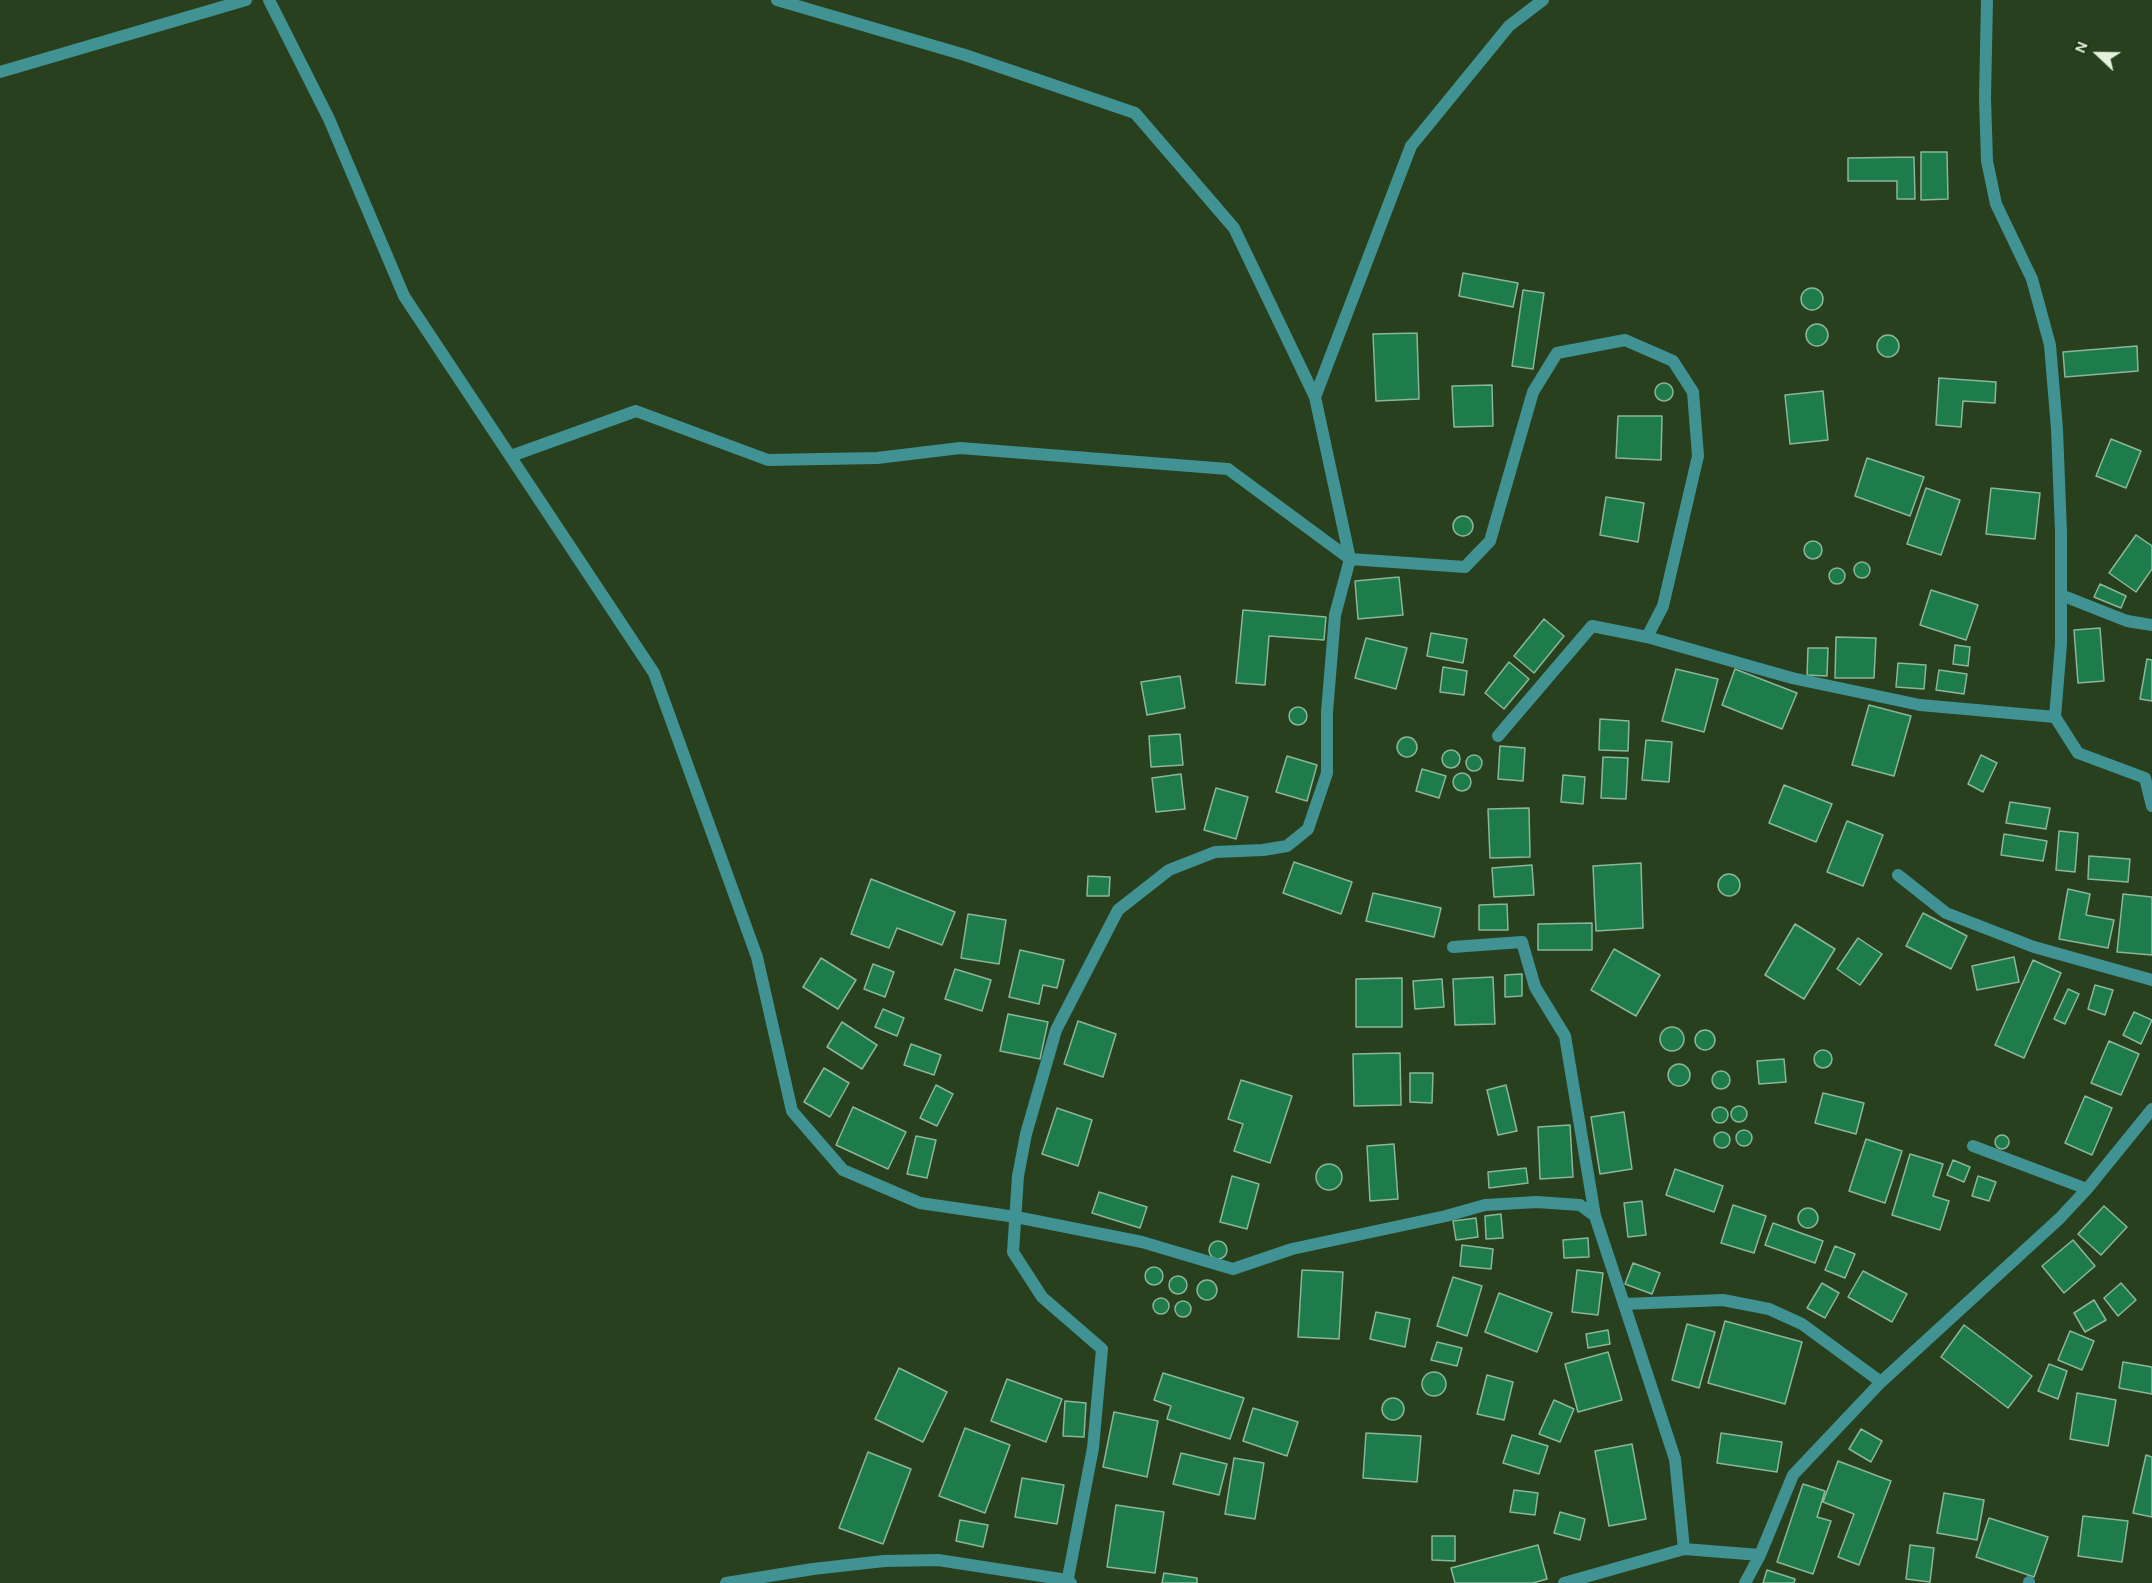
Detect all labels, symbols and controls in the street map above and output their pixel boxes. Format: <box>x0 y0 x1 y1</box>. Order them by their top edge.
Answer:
north arrow <box>2068 24 2128 84</box>
text: N <box>2070 38 2092 56</box>

